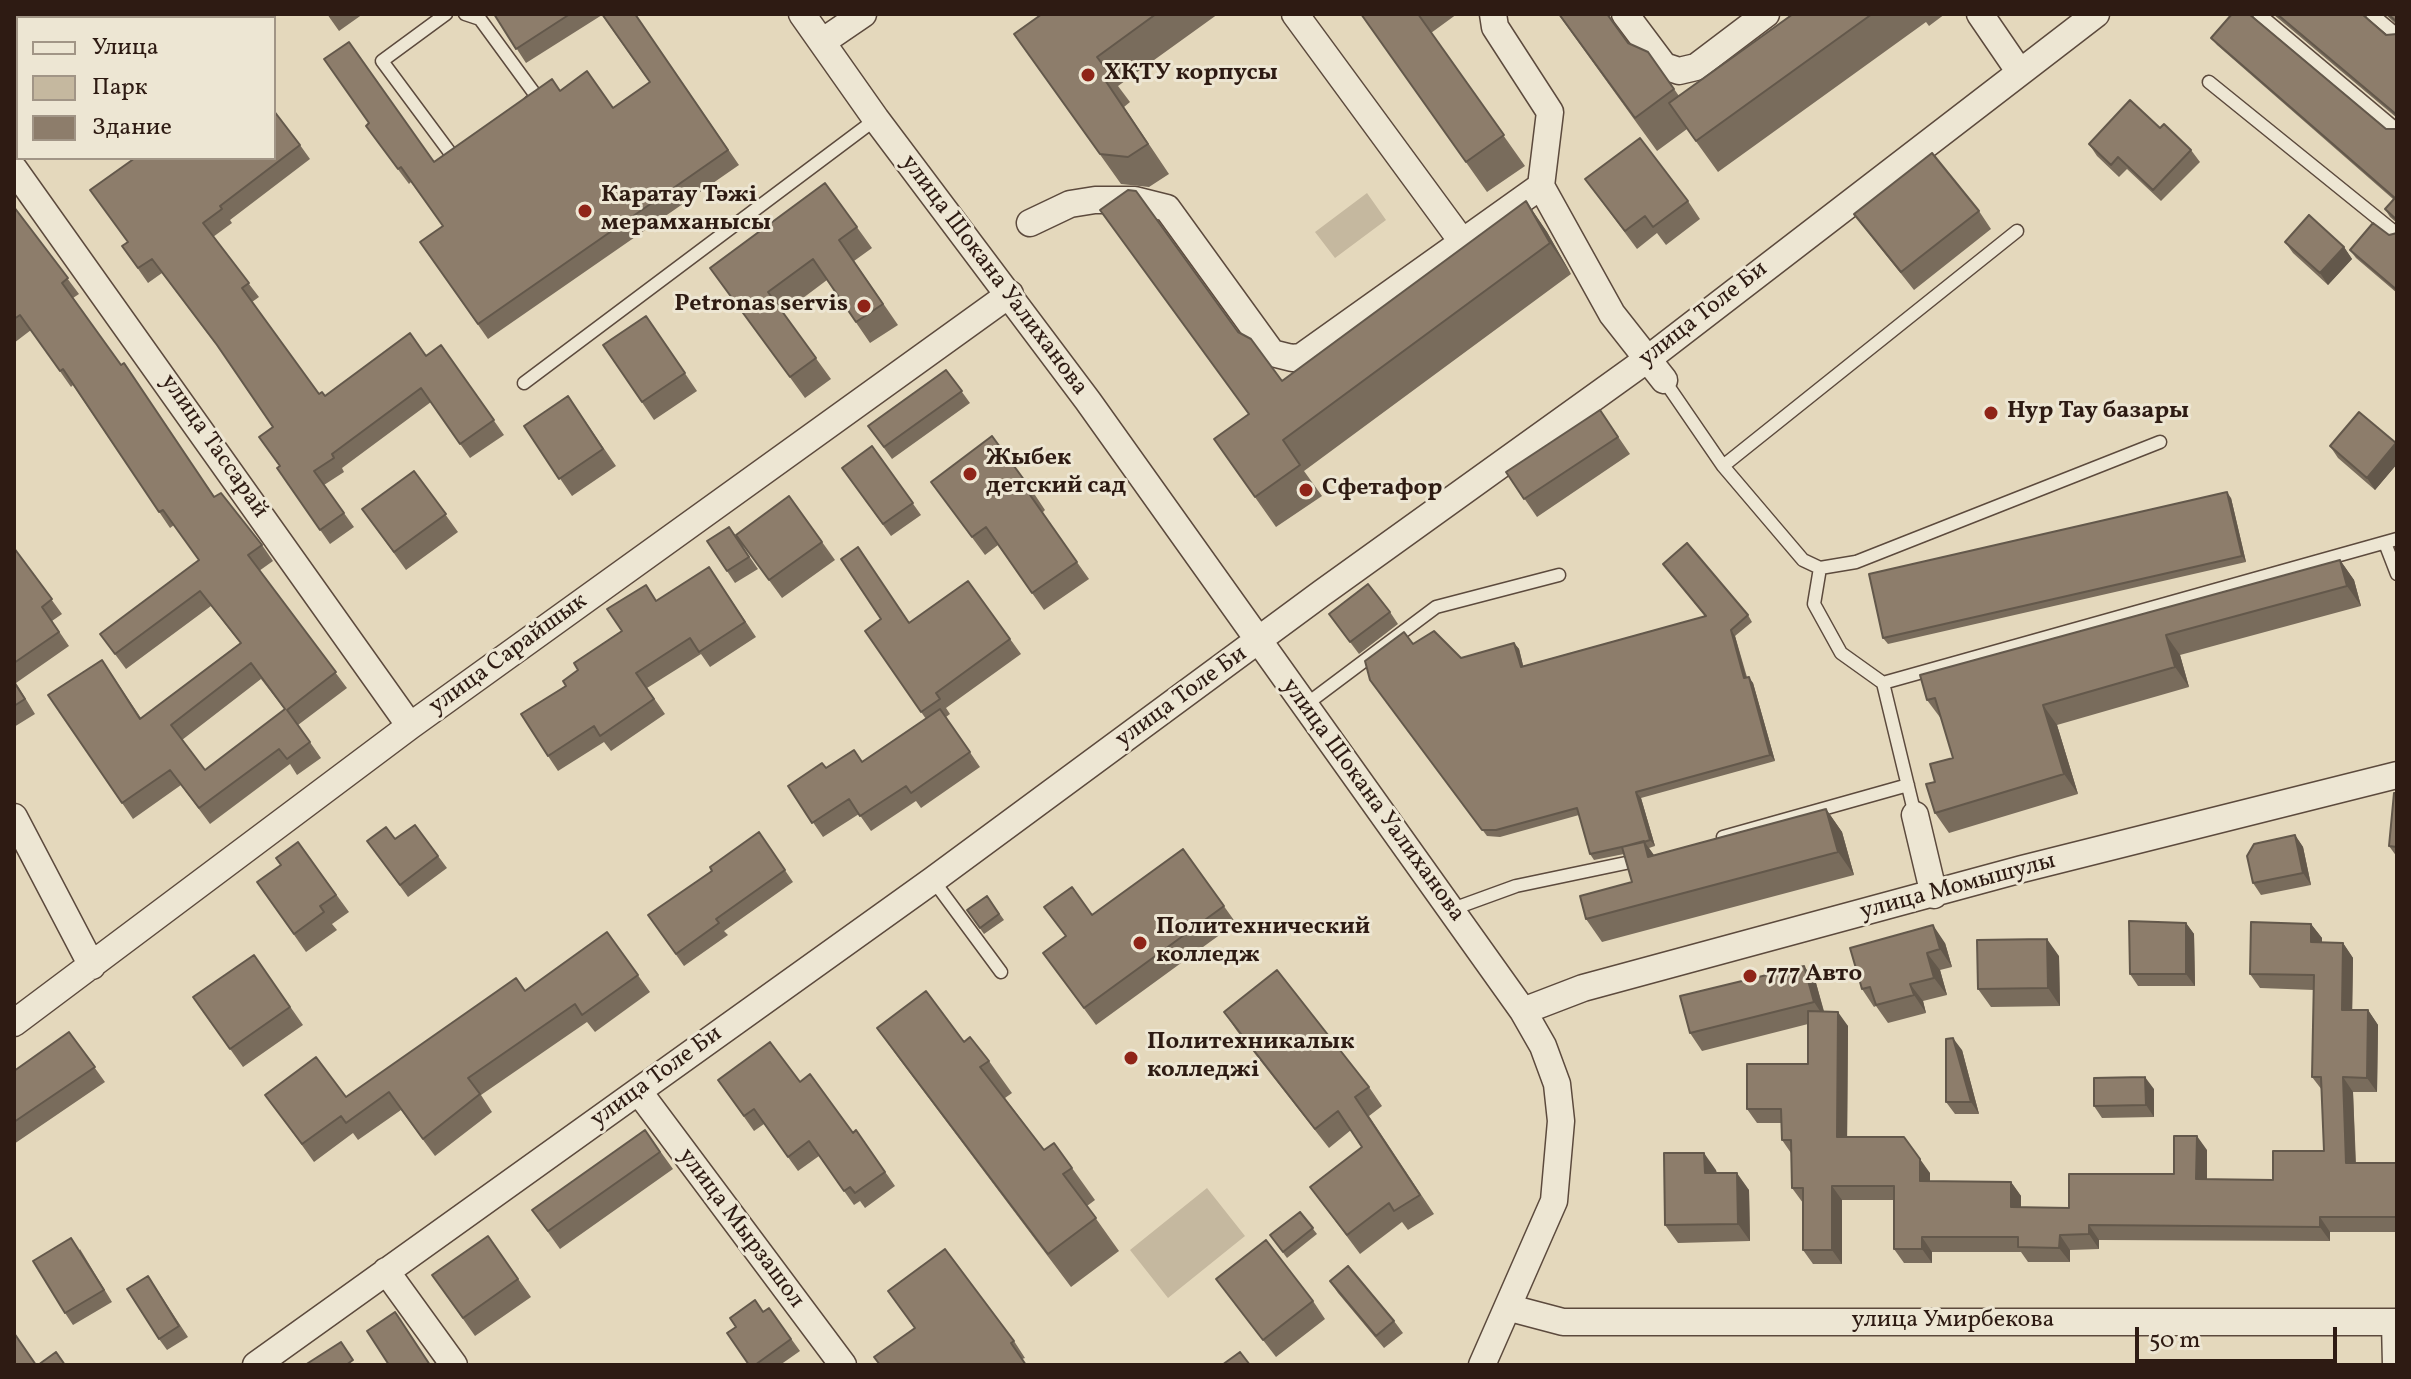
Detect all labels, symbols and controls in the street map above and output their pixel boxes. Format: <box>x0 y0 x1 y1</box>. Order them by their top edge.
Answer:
legend <box>16 16 276 160</box>
text: Улица <box>92 31 159 65</box>
place label: ХҚТУ корпусы <box>1104 61 1278 89</box>
marker: ХҚТУ корпусы <box>1079 66 1097 84</box>
text: Парк <box>92 71 148 105</box>
text: Здание <box>92 111 172 145</box>
street label: улица Шокана Уалиханова <box>893 150 1093 402</box>
place label: Каратау Тәжі мерамханысы <box>601 183 771 239</box>
marker: Каратау Тәжі мерамханысы <box>576 202 594 220</box>
street label: улица Толе Би <box>1634 256 1774 374</box>
place label: Petronas servis <box>674 292 848 320</box>
marker: Petronas servis <box>855 297 873 315</box>
street label: улица Тассарай <box>153 369 273 525</box>
place label: Нур Тау базары <box>2007 399 2189 427</box>
marker: Нур Тау базары <box>1982 404 2000 422</box>
place label: Жыбек детский сад <box>986 446 1126 502</box>
marker: Жыбек детский сад <box>961 465 979 483</box>
place label: Сфетафор <box>1322 476 1442 504</box>
marker: Сфетафор <box>1297 481 1315 499</box>
street label: улица Сарайшык <box>424 588 594 722</box>
street label: улица Толе Би <box>1111 641 1253 755</box>
street label: улица Шокана Уалиханова <box>1274 674 1470 928</box>
street label: улица Момышулы <box>1857 848 2059 928</box>
place label: Политехнический колледж <box>1156 915 1370 971</box>
marker: Политехнический колледж <box>1131 934 1149 952</box>
place label: 777 Авто <box>1766 962 1862 990</box>
marker: 777 Авто <box>1741 967 1759 985</box>
street label: улица Толе Би <box>586 1021 728 1135</box>
place label: Политехникалык колледжі <box>1147 1030 1354 1086</box>
marker: Политехникалык колледжі <box>1122 1049 1140 1067</box>
street label: улица Мырзашол <box>670 1143 810 1315</box>
street label: улица Умирбекова <box>1852 1308 2054 1336</box>
scale bar <box>2139 1311 2341 1361</box>
text: 50 m <box>2149 1324 2201 1358</box>

